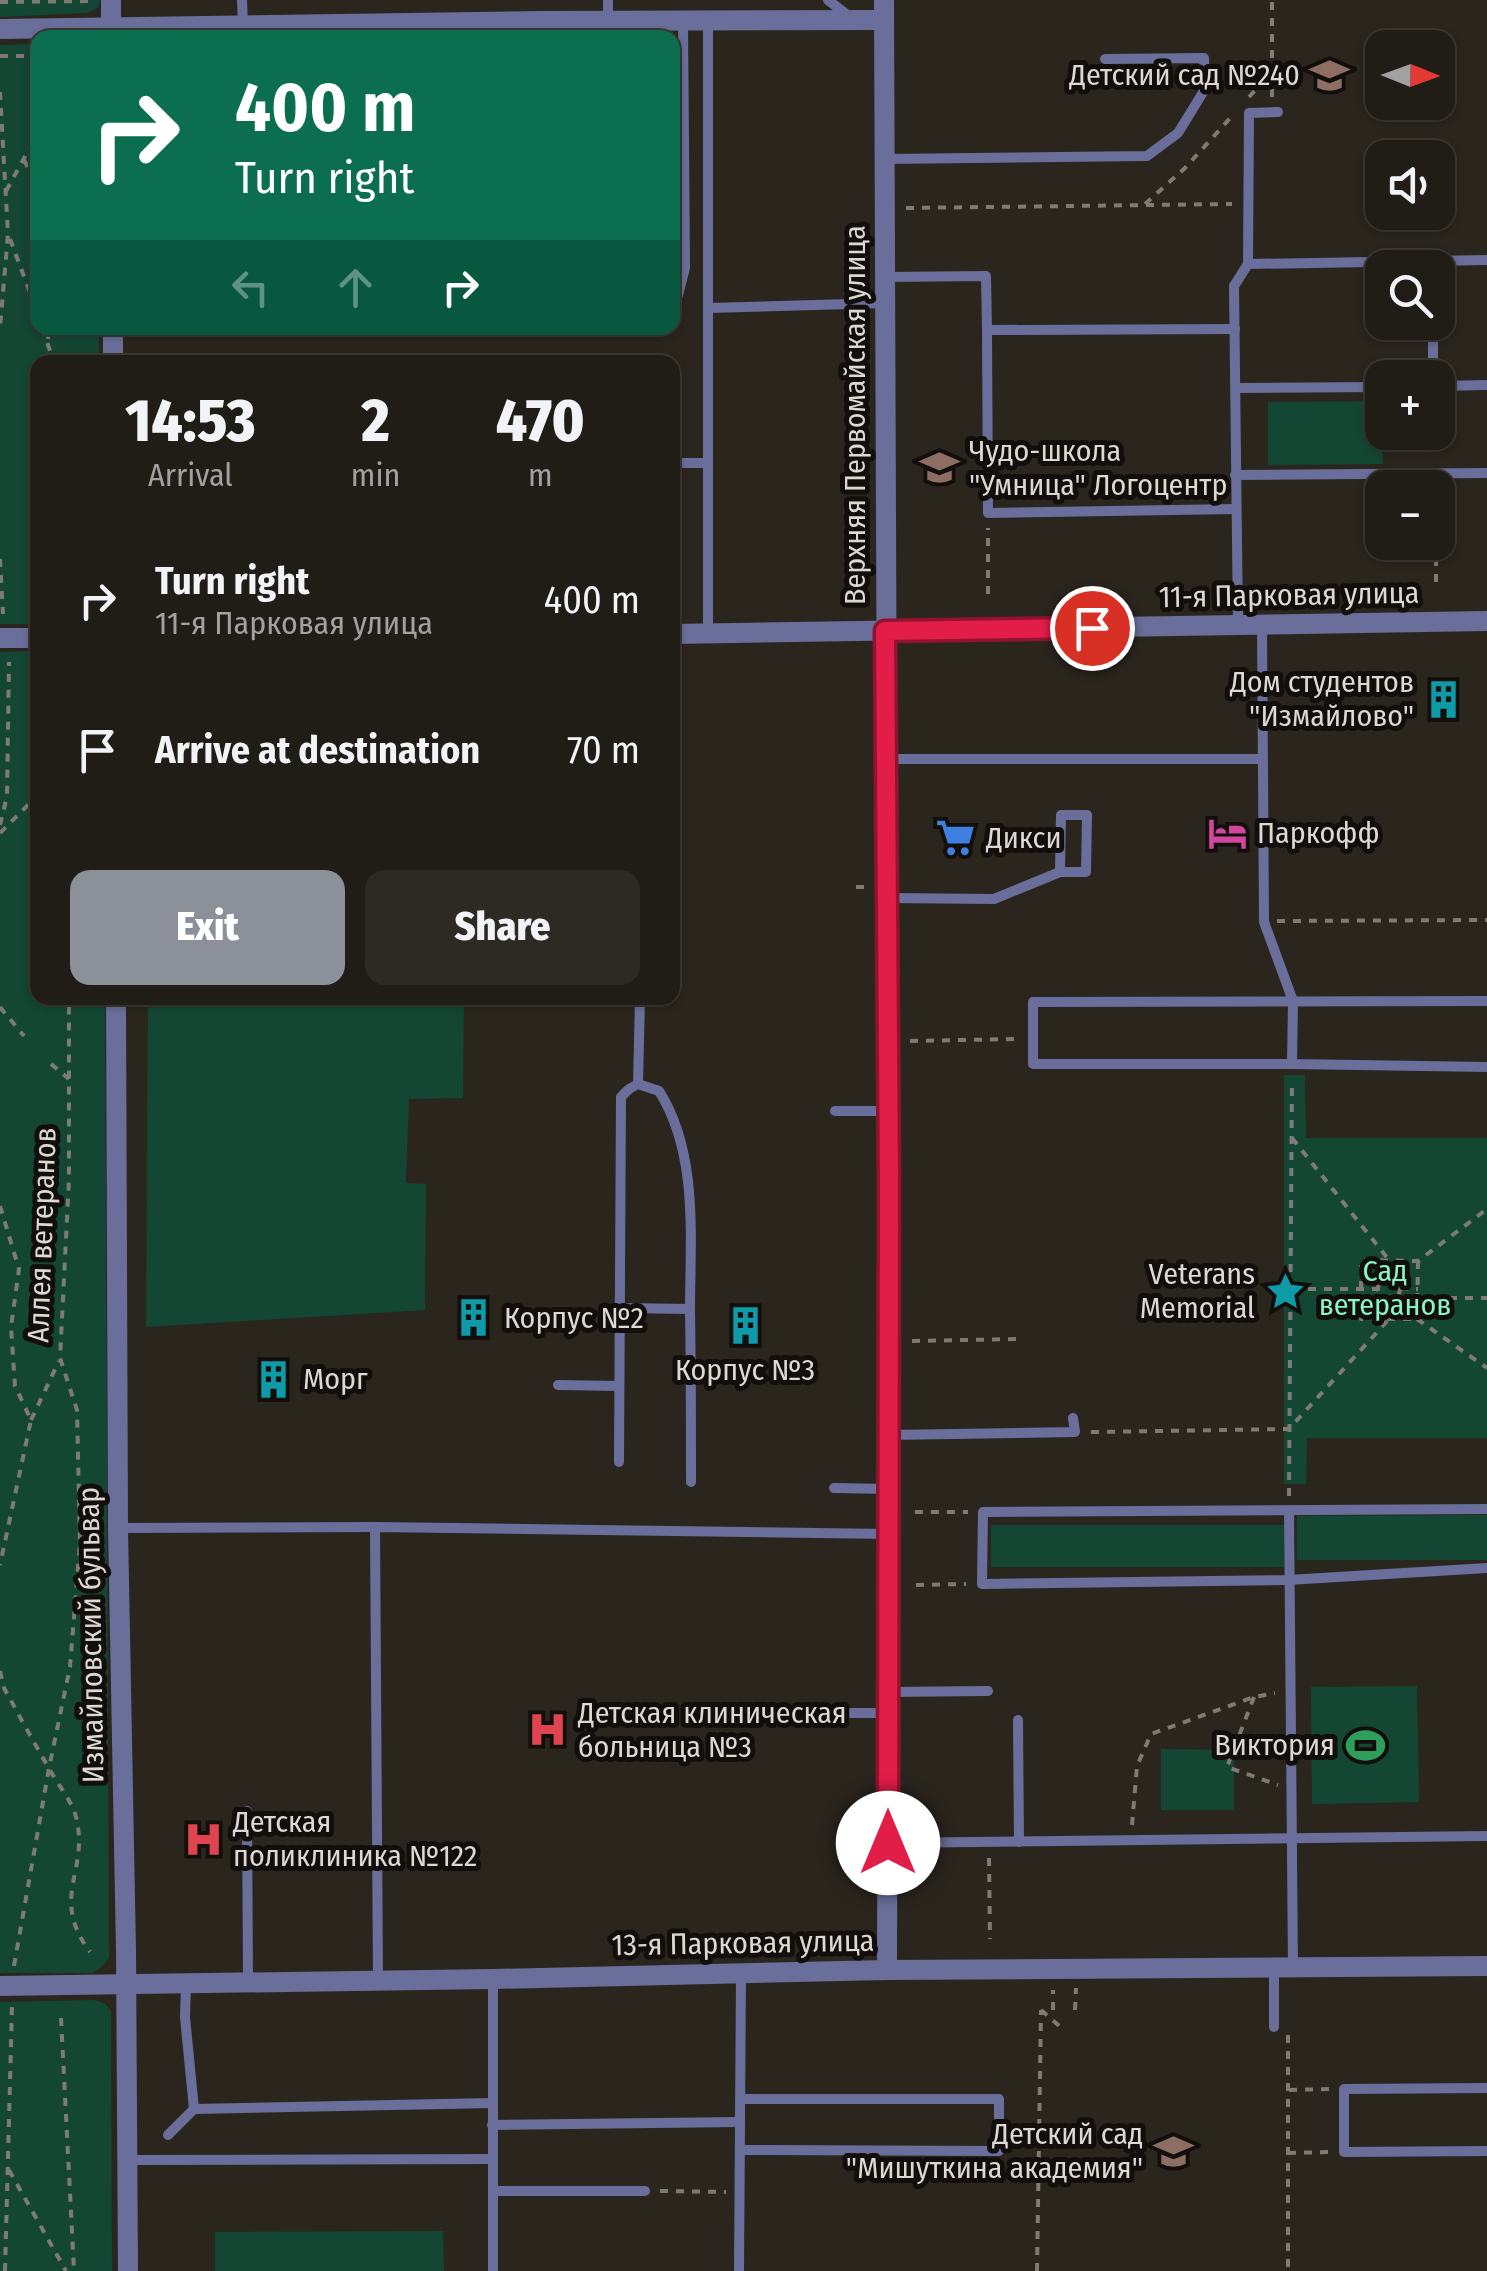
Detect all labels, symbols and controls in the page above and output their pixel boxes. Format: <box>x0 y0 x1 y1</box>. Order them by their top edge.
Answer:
north arrow <box>1365 30 1455 120</box>
map controls <box>1365 30 1455 560</box>
school or university icon: Детский сад №240 <box>1309 54 1351 96</box>
place label: Детский сад №240 <box>1068 57 1300 93</box>
text: 400 m <box>235 66 415 150</box>
icon: right <box>70 70 200 200</box>
button: sound <box>1365 140 1455 230</box>
text: Turn right <box>235 151 414 205</box>
street label: Верхняя Первомайская улица <box>837 225 873 605</box>
button: search <box>1365 250 1455 340</box>
icon: left <box>223 260 278 315</box>
icon: ahead <box>328 260 383 315</box>
icon: right <box>433 260 488 315</box>
button: + <box>1365 360 1455 450</box>
text: 14:53 <box>125 385 255 457</box>
text: 2 <box>362 385 390 457</box>
text: 470 <box>496 385 585 457</box>
place label: Чудо-школа "Умница" Логоцентр <box>969 433 1228 503</box>
school or university icon: Чудо-школа "Умница" Логоцентр <box>918 447 960 489</box>
text: Arrival <box>148 456 233 494</box>
text: min <box>351 456 400 494</box>
text: m <box>528 456 552 494</box>
button: − <box>1365 470 1455 560</box>
text: Turn right <box>155 558 309 604</box>
icon: right <box>70 573 125 628</box>
street label: 11-я Парковая улица <box>1158 575 1420 615</box>
text: 400 m <box>544 577 640 623</box>
pin <box>1050 586 1135 671</box>
icon: arrive <box>1065 601 1120 656</box>
text: 11-я Парковая улица <box>155 604 433 642</box>
place label: Дом студентов "Измайлово" <box>1229 664 1414 734</box>
building icon: Дом студентов "Измайлово" <box>1423 678 1465 720</box>
icon: arrive <box>70 723 125 778</box>
text: Arrive at destination <box>155 727 480 773</box>
text: 70 m <box>567 727 640 773</box>
hotel icon: Паркофф <box>1206 812 1248 854</box>
place label: Паркофф <box>1257 815 1379 851</box>
supermarket icon: Дикси <box>935 817 977 859</box>
place label: Дикси <box>985 820 1062 856</box>
button: Exit <box>70 870 345 985</box>
button: Share <box>365 870 640 985</box>
street label: Аллея ветеранов <box>20 1127 64 1343</box>
park label: Сад ветеранов <box>1319 1253 1451 1323</box>
place label: Veterans Memorial <box>1140 1256 1255 1326</box>
place icon: Veterans Memorial <box>1264 1270 1306 1312</box>
building icon: Корпус №2 <box>453 1297 495 1339</box>
place label: Корпус №2 <box>504 1300 644 1336</box>
building icon: Корпус №3 <box>724 1305 766 1347</box>
place label: Корпус №3 <box>675 1352 815 1388</box>
building icon: Морг <box>252 1358 294 1400</box>
place label: Морг <box>303 1361 368 1397</box>
street label: Измайловский бульвар <box>70 1487 112 1783</box>
place label: Детская клиническая больница №3 <box>577 1695 847 1765</box>
hospital icon: Детская клиническая больница №3 <box>527 1709 569 1751</box>
sports icon: Виктория <box>1344 1724 1386 1766</box>
place label: Виктория <box>1214 1727 1335 1763</box>
position arrow <box>836 1791 940 1895</box>
place label: Детская поликлиника №122 <box>232 1804 477 1874</box>
hospital icon: Детская поликлиника №122 <box>182 1818 224 1860</box>
street label: 13-я Парковая улица <box>611 1923 875 1963</box>
place label: Детский сад "Мишуткина академия" <box>846 2116 1143 2186</box>
school or university icon: Детский сад "Мишуткина академия" <box>1152 2130 1194 2172</box>

